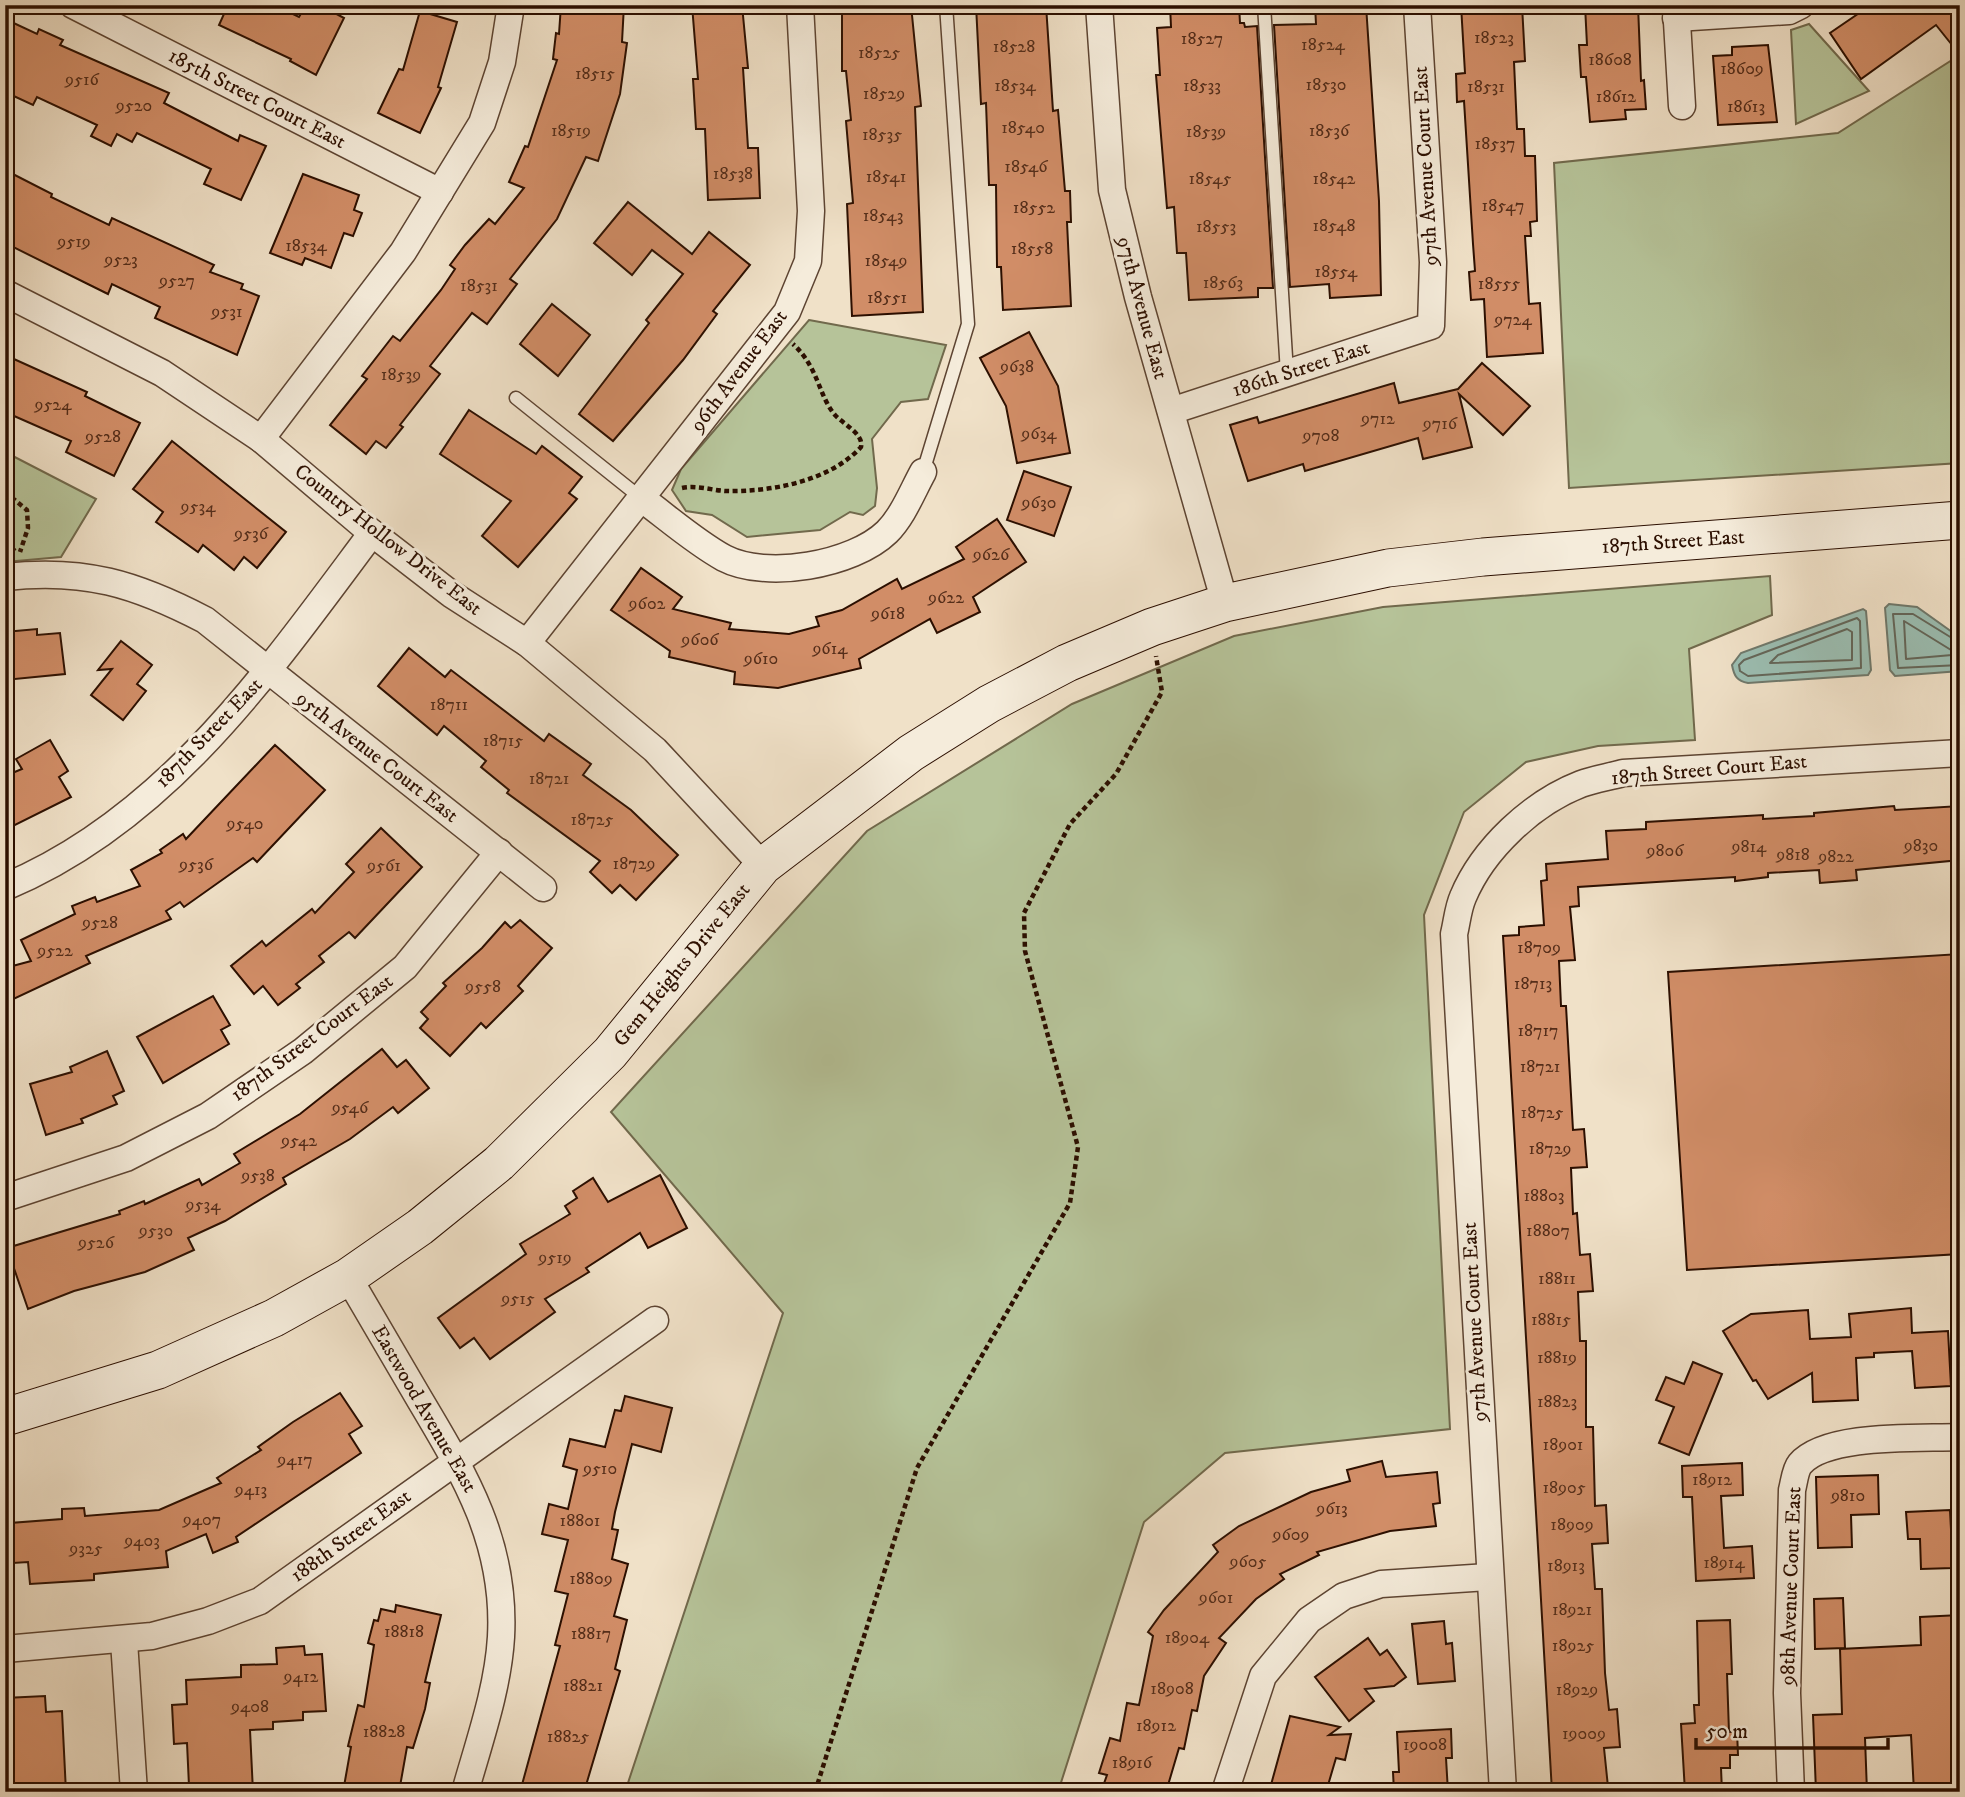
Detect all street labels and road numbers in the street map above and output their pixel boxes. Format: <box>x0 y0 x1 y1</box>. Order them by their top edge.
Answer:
street label: 185th Street Court East <box>164 43 350 155</box>
street label: 97th Avenue Court East <box>1408 65 1444 267</box>
street label: 97th Avenue East <box>1110 233 1174 382</box>
street label: 96th Avenue East <box>684 305 794 438</box>
street label: 186th Street East <box>1229 334 1373 403</box>
street label: Country Hollow Drive East <box>289 459 487 622</box>
street label: 187th Street East <box>1601 524 1746 560</box>
street label: 187th Street East <box>150 672 268 794</box>
street label: 95th Avenue Court East <box>290 685 464 829</box>
street label: 187th Street Court East <box>1610 748 1808 792</box>
street label: Gem Heights Drive East <box>608 878 756 1052</box>
street label: 187th Street Court East <box>226 968 399 1108</box>
street label: 97th Avenue Court East <box>1457 1221 1493 1423</box>
street label: Eastwood Avenue East <box>366 1321 483 1498</box>
street label: 188th Street East <box>286 1483 417 1588</box>
street label: 98th Avenue Court East <box>1774 1486 1807 1687</box>

